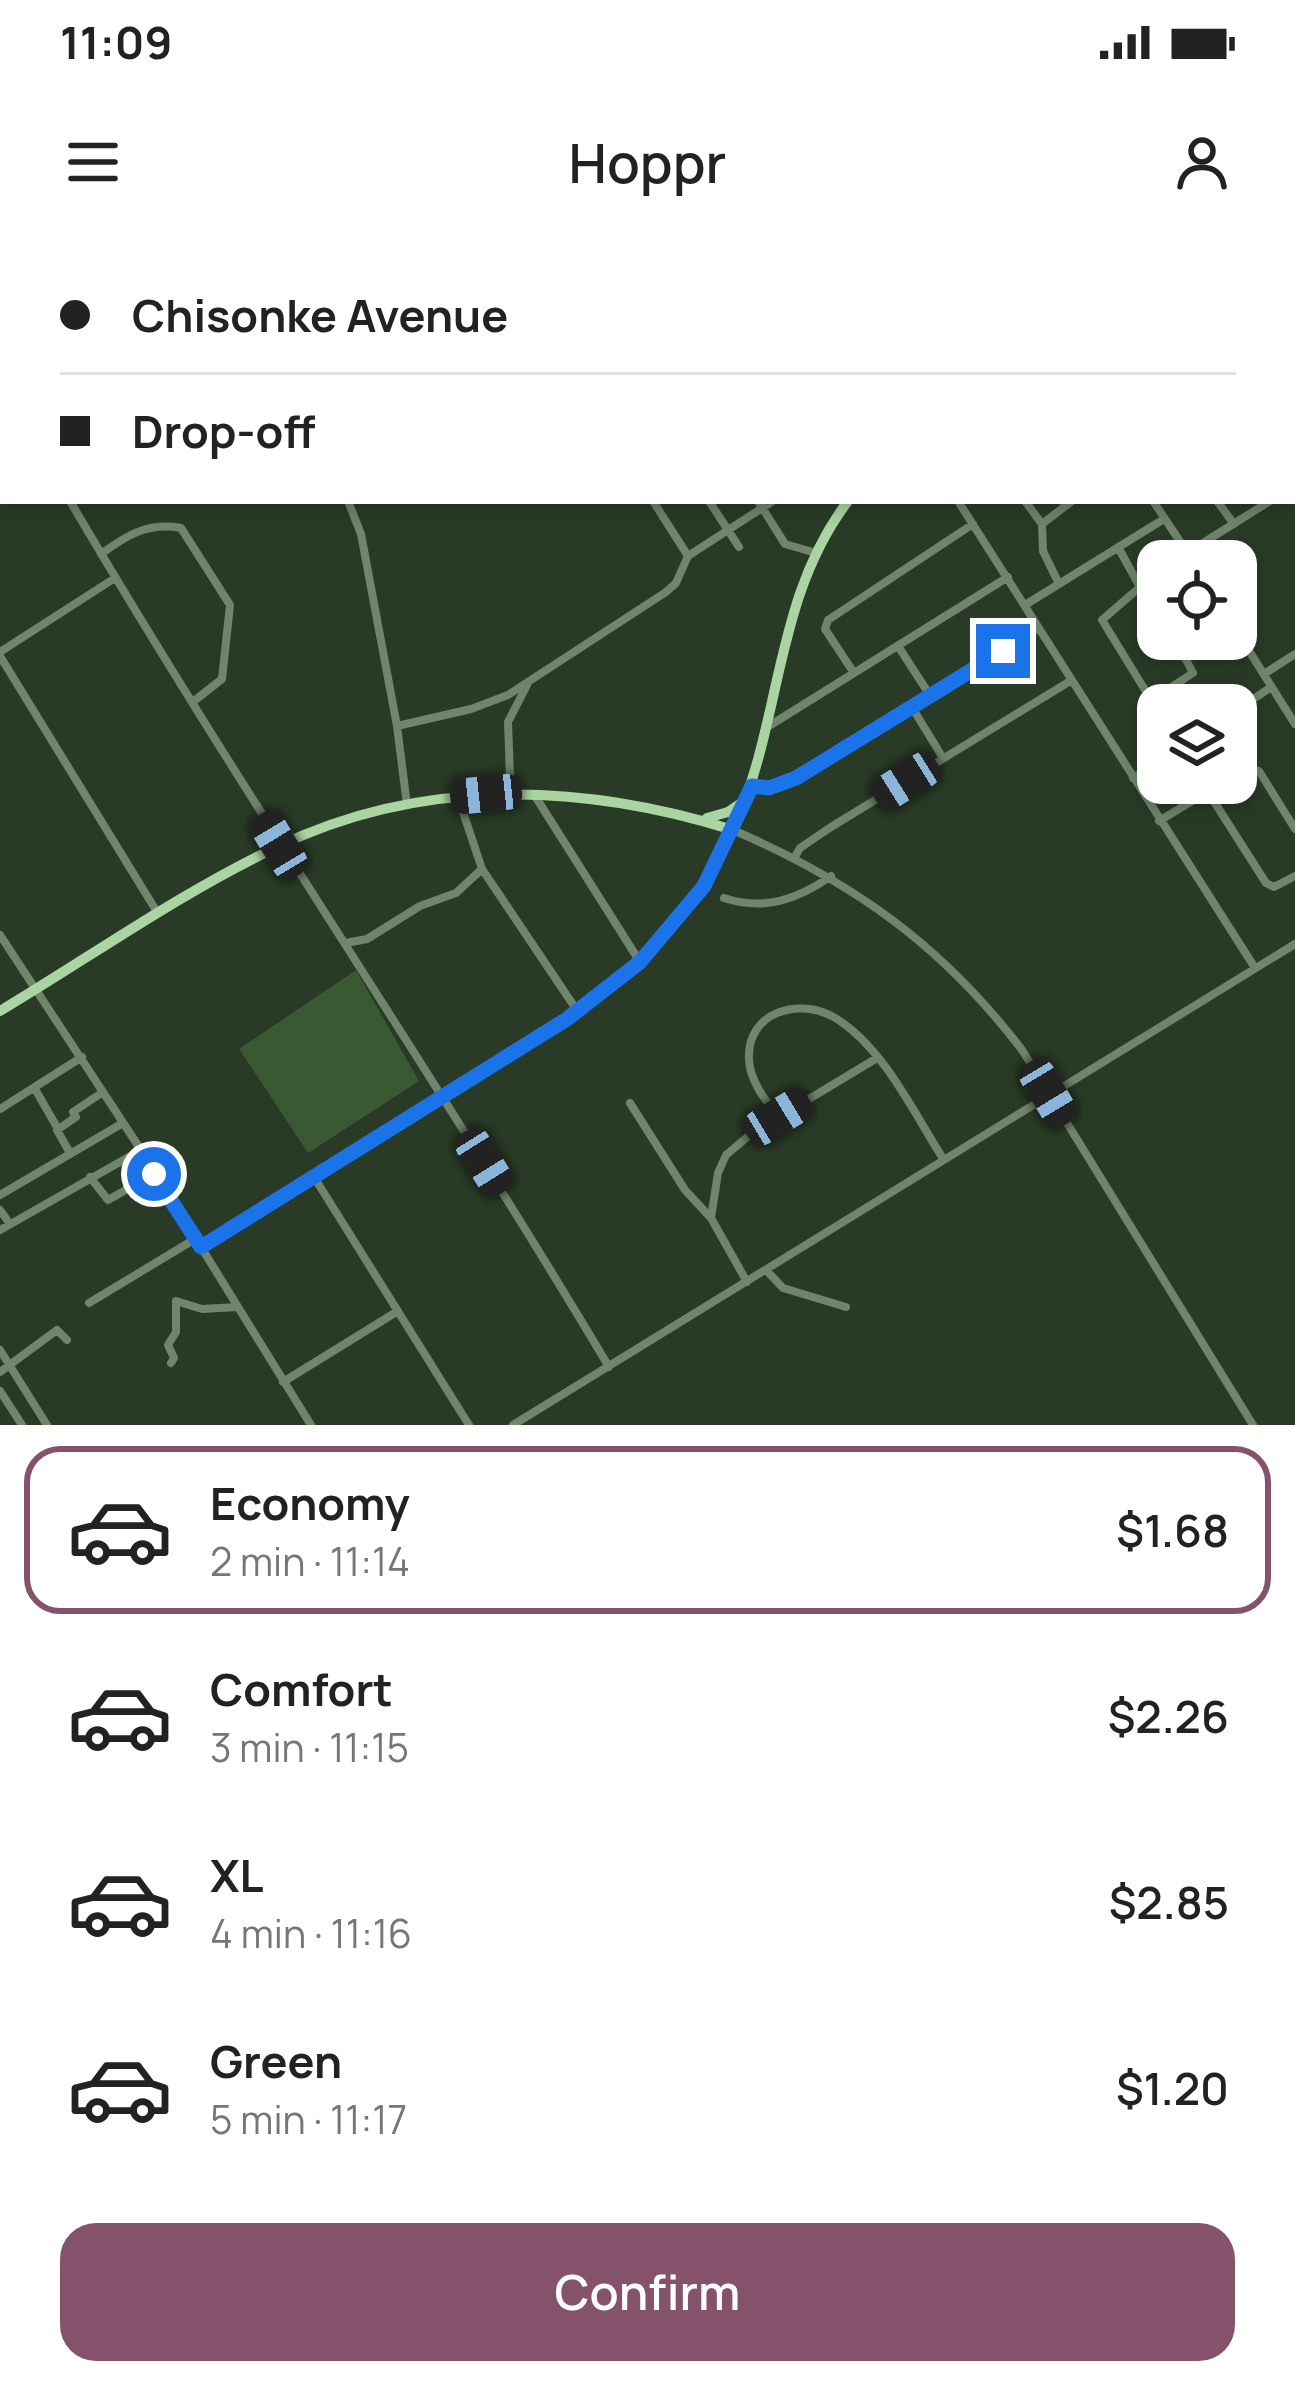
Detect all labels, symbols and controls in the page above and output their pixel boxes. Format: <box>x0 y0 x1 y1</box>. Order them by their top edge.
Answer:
text: 11:09 <box>60 11 172 73</box>
text: Hoppr <box>569 125 726 199</box>
icon: menu <box>60 129 126 195</box>
icon: person <box>1169 129 1235 195</box>
text: Chisonke Avenue <box>132 284 508 346</box>
text: Drop-off <box>132 400 315 462</box>
map controls <box>1137 540 1257 804</box>
button: locate <box>1137 540 1257 660</box>
route end <box>976 624 1030 678</box>
button: layers <box>1137 684 1257 804</box>
car <box>866 747 946 815</box>
car <box>448 772 524 816</box>
car <box>245 805 313 885</box>
car <box>1014 1053 1082 1133</box>
car <box>738 1083 818 1151</box>
car <box>450 1122 518 1202</box>
route start <box>127 1147 181 1201</box>
text: Economy <box>210 1472 410 1534</box>
icon: car <box>66 1476 174 1584</box>
text: $1.68 <box>1116 1499 1229 1561</box>
text: 2 min · 11:14 <box>210 1534 410 1588</box>
text: Comfort <box>210 1658 393 1720</box>
icon: car <box>66 1662 174 1770</box>
text: $2.26 <box>1108 1685 1229 1747</box>
text: 3 min · 11:15 <box>210 1720 409 1774</box>
text: XL <box>210 1844 264 1906</box>
icon: car <box>66 1848 174 1956</box>
text: $2.85 <box>1109 1871 1229 1933</box>
text: 4 min · 11:16 <box>210 1906 412 1960</box>
text: Green <box>210 2030 342 2092</box>
icon: car <box>66 2034 174 2142</box>
text: $1.20 <box>1116 2057 1229 2119</box>
text: 5 min · 11:17 <box>210 2092 407 2146</box>
button: Confirm <box>60 2223 1235 2361</box>

